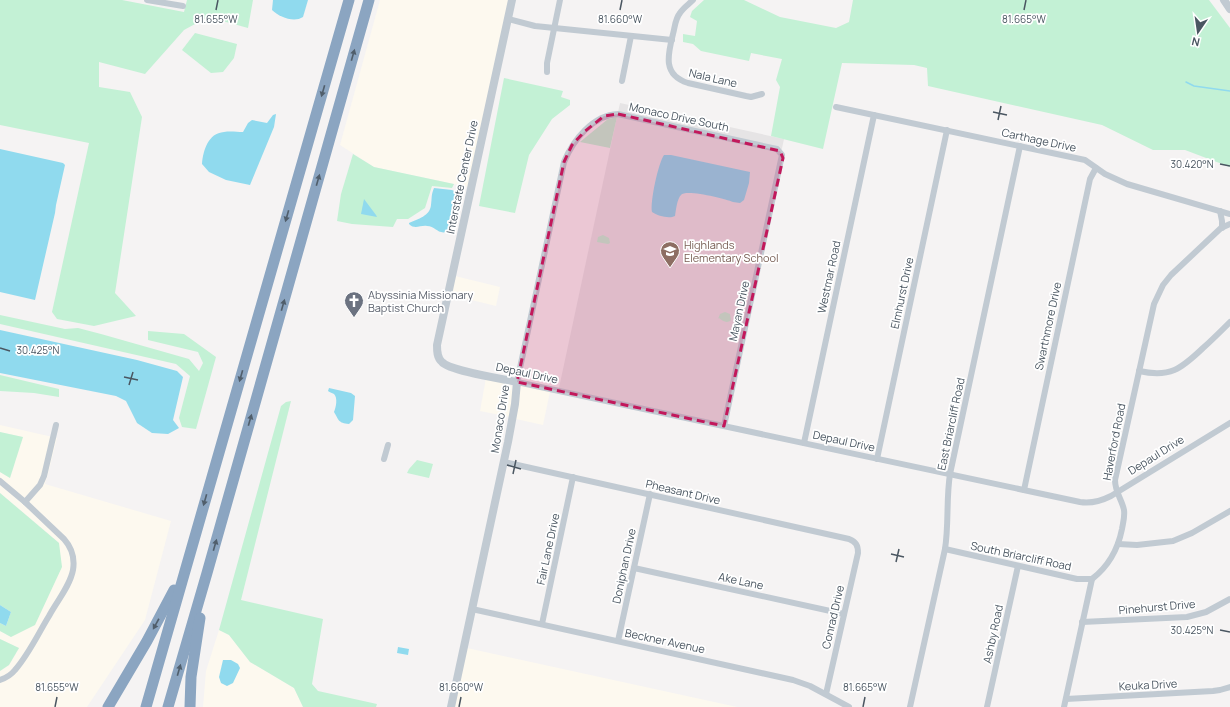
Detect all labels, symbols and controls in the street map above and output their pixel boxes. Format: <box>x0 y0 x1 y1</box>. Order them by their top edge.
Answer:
text: 81.655°W <box>194 12 238 26</box>
text: 81.660°W <box>598 12 643 26</box>
text: 81.665°W <box>1002 12 1047 26</box>
north arrow <box>1178 12 1218 52</box>
text: N <box>1190 34 1201 50</box>
one-way arrow <box>350 48 356 60</box>
street label: Nala Lane <box>687 65 739 90</box>
one-way arrow <box>319 85 325 98</box>
street label: Monaco Drive South <box>628 99 730 134</box>
street label: Interstate Center Drive <box>442 118 481 235</box>
street label: Carthage Drive <box>1000 124 1078 155</box>
text: 30.420°N <box>1170 157 1214 171</box>
one-way arrow <box>315 174 321 186</box>
one-way arrow <box>284 211 290 223</box>
place label: Highlands Elementary School <box>684 237 779 265</box>
street label: Westmar Road <box>813 239 844 315</box>
school or university icon: Highlands Elementary School <box>659 240 681 268</box>
street label: Elmhurst Drive <box>887 255 917 330</box>
street label: Mayan Drive <box>725 279 752 342</box>
street label: Swarthmore Drive <box>1031 280 1064 371</box>
place label: Abyssinia Missionary Baptist Church <box>368 287 473 315</box>
church icon: Abyssinia Missionary Baptist Church <box>343 290 365 318</box>
one-way arrow <box>280 299 286 311</box>
text: 30.425°N <box>17 343 60 357</box>
street label: Depaul Drive <box>495 359 560 387</box>
one-way arrow <box>238 370 244 382</box>
street label: East Briarcliff Road <box>933 376 968 472</box>
street label: Monaco Drive <box>487 383 512 454</box>
street label: Haverford Road <box>1099 402 1128 482</box>
one-way arrow <box>248 413 254 426</box>
street label: Depaul Drive <box>812 427 877 455</box>
street label: Depaul Drive <box>1125 431 1187 478</box>
street label: Pheasant Drive <box>644 476 723 508</box>
one-way arrow <box>202 495 208 507</box>
street label: Fair Lane Drive <box>533 511 563 586</box>
street label: Doniphan Drive <box>608 526 639 605</box>
street label: South Briarcliff Road <box>969 537 1073 574</box>
one-way arrow <box>212 539 218 551</box>
street label: Ake Lane <box>717 568 766 593</box>
street label: Conrad Drive <box>818 583 847 650</box>
street label: Pinehurst Drive <box>1118 596 1197 617</box>
street label: Ashby Road <box>979 603 1006 665</box>
one-way arrow <box>153 618 160 630</box>
text: 30.425°N <box>1171 623 1214 637</box>
street label: Beckner Avenue <box>624 625 707 656</box>
one-way arrow <box>176 663 182 675</box>
street label: Keuka Drive <box>1118 675 1178 694</box>
text: 81.655°W <box>35 680 79 694</box>
text: 81.660°W <box>439 680 484 694</box>
text: 81.665°W <box>843 680 888 694</box>

